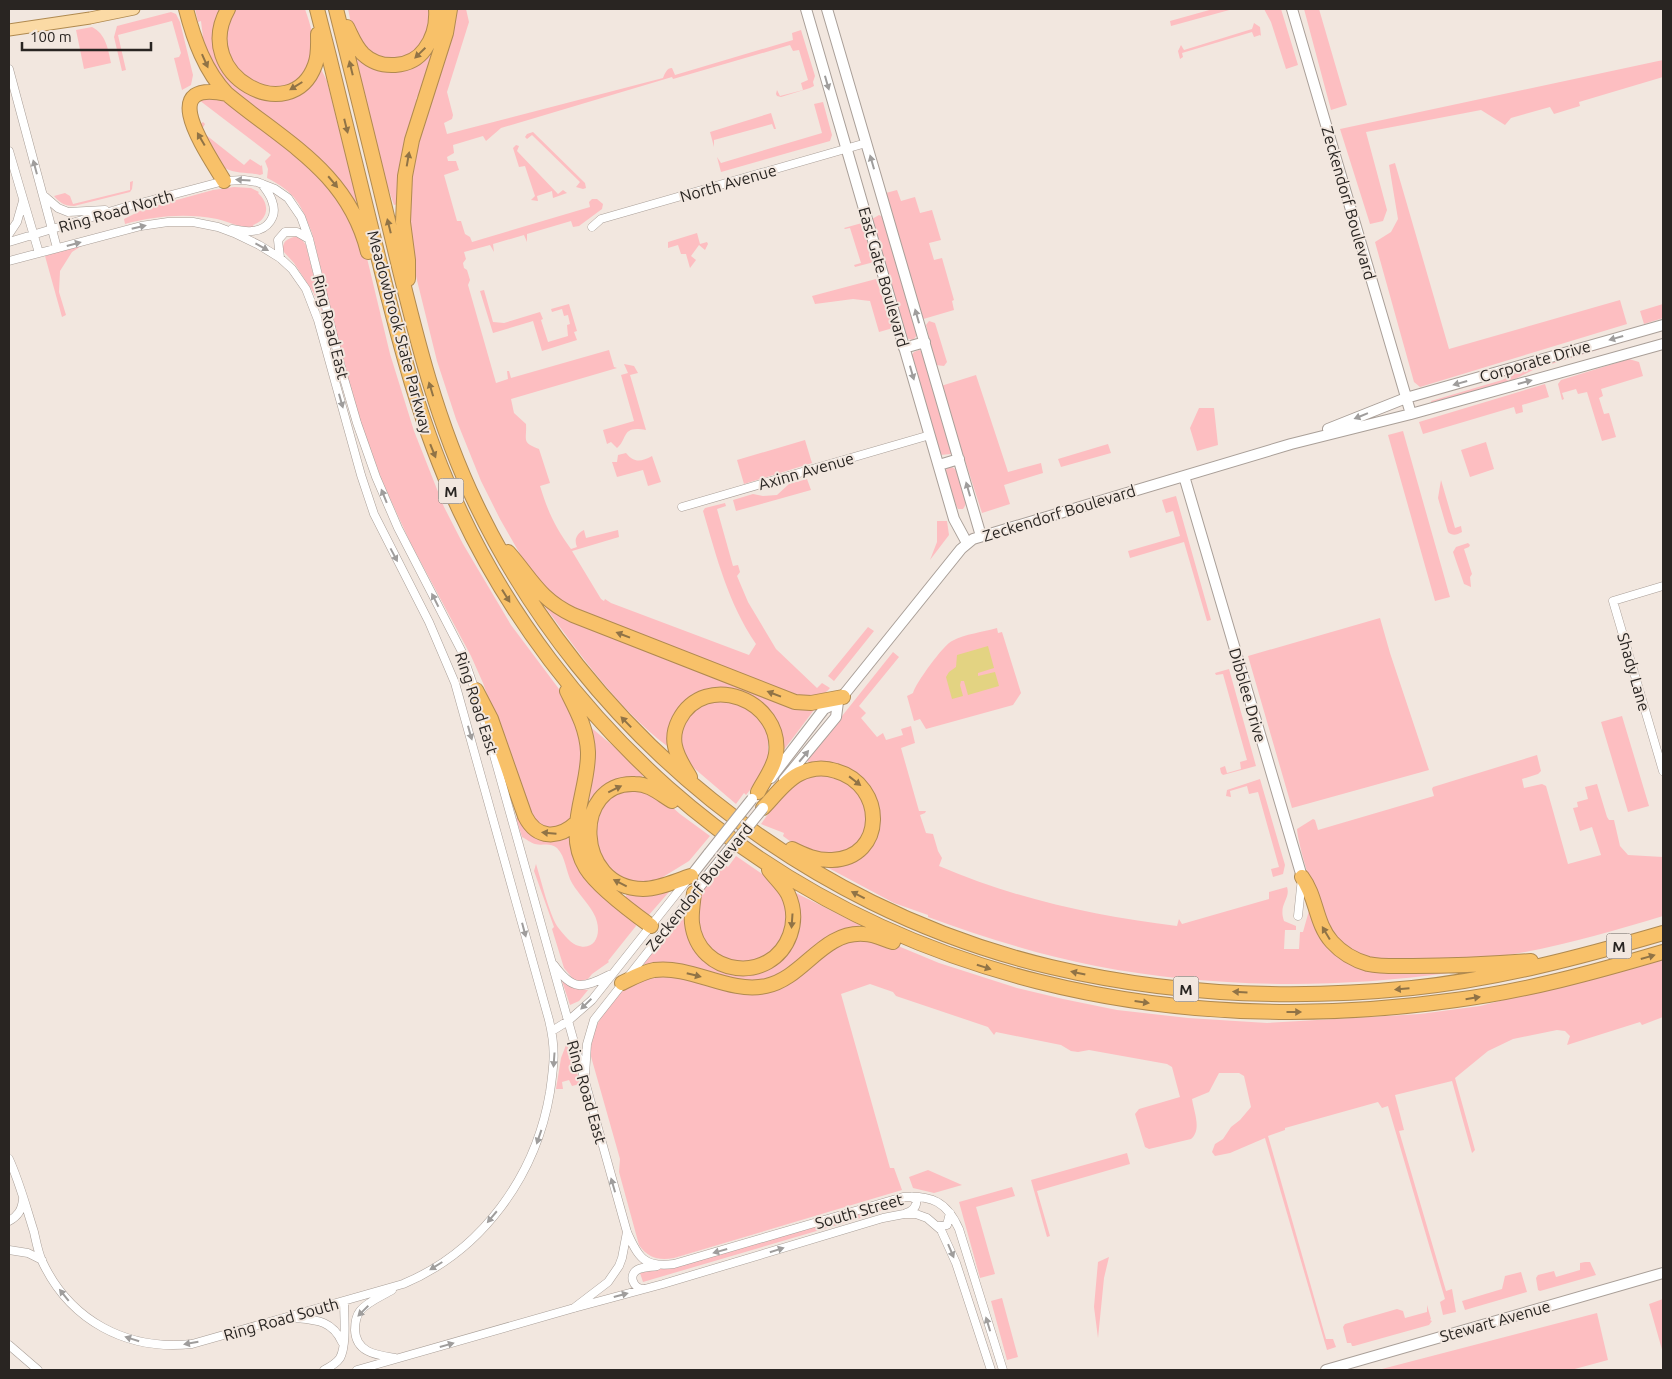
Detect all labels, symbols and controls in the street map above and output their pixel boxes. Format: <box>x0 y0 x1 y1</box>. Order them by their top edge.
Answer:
scale bar <box>22 20 151 52</box>
text: 100 m <box>30 28 72 45</box>
one-way arrow <box>415 47 427 59</box>
one-way arrow <box>201 54 209 68</box>
one-way arrow <box>347 61 355 76</box>
one-way arrow <box>823 75 831 90</box>
one-way arrow <box>289 82 303 91</box>
one-way arrow <box>342 119 350 134</box>
street label: Zeckendorf Boulevard <box>1318 124 1380 282</box>
one-way arrow <box>196 133 205 146</box>
one-way arrow <box>405 150 413 166</box>
one-way arrow <box>868 155 876 170</box>
one-way arrow <box>31 160 39 175</box>
street label: North Avenue <box>678 161 778 205</box>
one-way arrow <box>328 175 339 188</box>
one-way arrow <box>235 176 251 184</box>
street label: Ring Road North <box>56 186 176 236</box>
street label: East Gate Boulevard <box>855 205 913 349</box>
one-way arrow <box>385 219 393 234</box>
one-way arrow <box>131 223 146 231</box>
street label: Meadowbrook State Parkway <box>364 228 436 436</box>
one-way arrow <box>67 239 82 247</box>
one-way arrow <box>255 242 269 251</box>
street label: Ring Road East <box>309 273 353 382</box>
one-way arrow <box>913 309 921 324</box>
one-way arrow <box>1609 335 1624 343</box>
street label: Corporate Drive <box>1477 337 1593 385</box>
one-way arrow <box>908 365 916 380</box>
one-way arrow <box>1518 378 1533 386</box>
one-way arrow <box>1452 379 1467 387</box>
one-way arrow <box>427 381 435 396</box>
one-way arrow <box>337 394 345 409</box>
one-way arrow <box>1353 412 1368 420</box>
one-way arrow <box>430 444 438 458</box>
street label: Axinn Avenue <box>756 449 856 493</box>
road number: M <box>438 478 464 504</box>
one-way arrow <box>963 481 971 496</box>
street label: Zeckendorf Boulevard <box>980 481 1138 545</box>
one-way arrow <box>380 488 388 503</box>
one-way arrow <box>390 547 398 562</box>
one-way arrow <box>502 589 511 602</box>
one-way arrow <box>431 593 439 607</box>
one-way arrow <box>615 631 630 639</box>
street label: Shady Lane <box>1614 631 1654 713</box>
street label: Dibblee Drive <box>1226 646 1270 744</box>
street label: Ring Road East <box>452 649 502 757</box>
one-way arrow <box>766 690 781 698</box>
one-way arrow <box>620 716 632 728</box>
one-way arrow <box>467 726 475 741</box>
one-way arrow <box>798 749 809 762</box>
one-way arrow <box>848 776 862 786</box>
one-way arrow <box>608 785 622 793</box>
street label: Zeckendorf Boulevard <box>642 820 756 954</box>
one-way arrow <box>540 829 556 837</box>
one-way arrow <box>613 879 628 887</box>
one-way arrow <box>851 891 865 899</box>
one-way arrow <box>788 913 796 929</box>
one-way arrow <box>521 922 529 937</box>
one-way arrow <box>1321 926 1330 939</box>
road number: M <box>1606 934 1632 958</box>
one-way arrow <box>1641 952 1656 960</box>
one-way arrow <box>976 964 991 971</box>
one-way arrow <box>1071 969 1086 977</box>
one-way arrow <box>686 971 701 979</box>
road number: M <box>1174 976 1198 1002</box>
one-way arrow <box>1394 985 1410 993</box>
one-way arrow <box>1231 988 1247 996</box>
one-way arrow <box>1466 993 1482 1001</box>
one-way arrow <box>581 998 593 1010</box>
one-way arrow <box>1135 998 1151 1006</box>
one-way arrow <box>1286 1008 1302 1016</box>
street label: Ring Road East <box>564 1038 611 1147</box>
one-way arrow <box>549 1052 557 1068</box>
one-way arrow <box>535 1129 542 1144</box>
one-way arrow <box>609 1177 617 1192</box>
street label: South Street <box>813 1190 906 1232</box>
one-way arrow <box>487 1210 498 1223</box>
one-way arrow <box>948 1244 956 1258</box>
one-way arrow <box>770 1245 785 1253</box>
one-way arrow <box>712 1247 727 1255</box>
one-way arrow <box>430 1262 443 1271</box>
one-way arrow <box>58 1289 69 1302</box>
one-way arrow <box>614 1291 629 1299</box>
street label: Ring Road South <box>221 1294 341 1344</box>
street label: Stewart Avenue <box>1438 1297 1552 1345</box>
one-way arrow <box>357 1305 369 1317</box>
one-way arrow <box>984 1316 992 1331</box>
one-way arrow <box>124 1335 139 1343</box>
one-way arrow <box>183 1340 199 1348</box>
one-way arrow <box>440 1340 455 1348</box>

